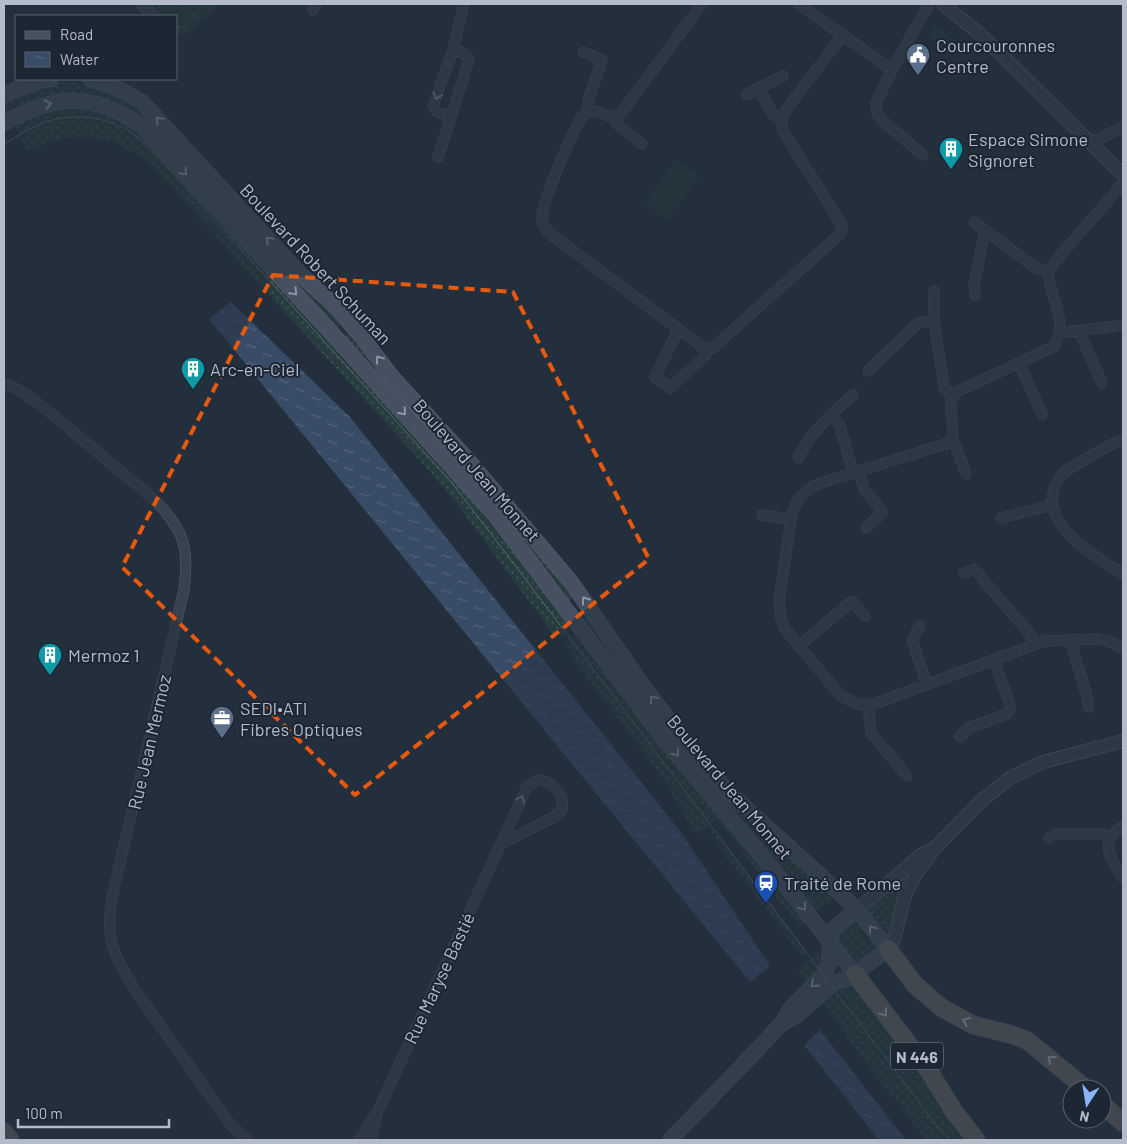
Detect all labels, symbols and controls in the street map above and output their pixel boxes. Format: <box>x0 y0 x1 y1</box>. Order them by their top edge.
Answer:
legend <box>15 15 178 80</box>
text: Road <box>60 25 93 43</box>
place label: Courcouronnes Centre <box>936 34 1055 77</box>
public building icon: Courcouronnes Centre <box>905 42 931 76</box>
text: Water <box>60 50 99 68</box>
one-way arrow <box>432 91 442 100</box>
one-way arrow <box>44 99 53 110</box>
one-way arrow <box>156 117 165 126</box>
place label: Espace Simone Signoret <box>968 128 1088 171</box>
building icon: Espace Simone Signoret <box>938 136 964 170</box>
one-way arrow <box>179 166 188 175</box>
street label: Boulevard Robert Schuman <box>236 179 396 349</box>
one-way arrow <box>266 237 275 246</box>
one-way arrow <box>288 286 297 295</box>
one-way arrow <box>376 355 385 365</box>
building icon: Arc-en-Ciel <box>180 356 206 390</box>
place label: Arc-en-Ciel <box>210 358 299 380</box>
street label: Boulevard Jean Monnet <box>409 394 545 546</box>
one-way arrow <box>397 407 406 416</box>
one-way arrow <box>582 597 590 606</box>
building icon: Mermoz 1 <box>37 642 63 676</box>
place label: Mermoz 1 <box>68 644 140 666</box>
street label: Rue Jean Mermoz <box>123 672 175 812</box>
one-way arrow <box>651 696 659 705</box>
place label: SEDI•ATI Fibres Optiques <box>240 697 363 740</box>
office icon: SEDI•ATI Fibres Optiques <box>209 705 235 739</box>
street label: Boulevard Jean Monnet <box>663 710 797 864</box>
one-way arrow <box>670 747 678 756</box>
one-way arrow <box>515 796 525 805</box>
station icon: Traité de Rome <box>753 870 779 904</box>
place label: Traité de Rome <box>784 872 901 894</box>
one-way arrow <box>798 901 806 910</box>
street label: Rue Maryse Bastié <box>399 909 479 1047</box>
one-way arrow <box>870 926 878 935</box>
one-way arrow <box>810 978 819 987</box>
one-way arrow <box>879 1007 887 1016</box>
one-way arrow <box>962 1017 971 1028</box>
road number: N 446 <box>891 1042 943 1070</box>
one-way arrow <box>1048 1056 1057 1065</box>
north arrow <box>1062 1079 1112 1129</box>
scale bar <box>18 1096 169 1128</box>
text: 100 m <box>25 1104 63 1122</box>
text: N <box>1078 1108 1091 1126</box>

